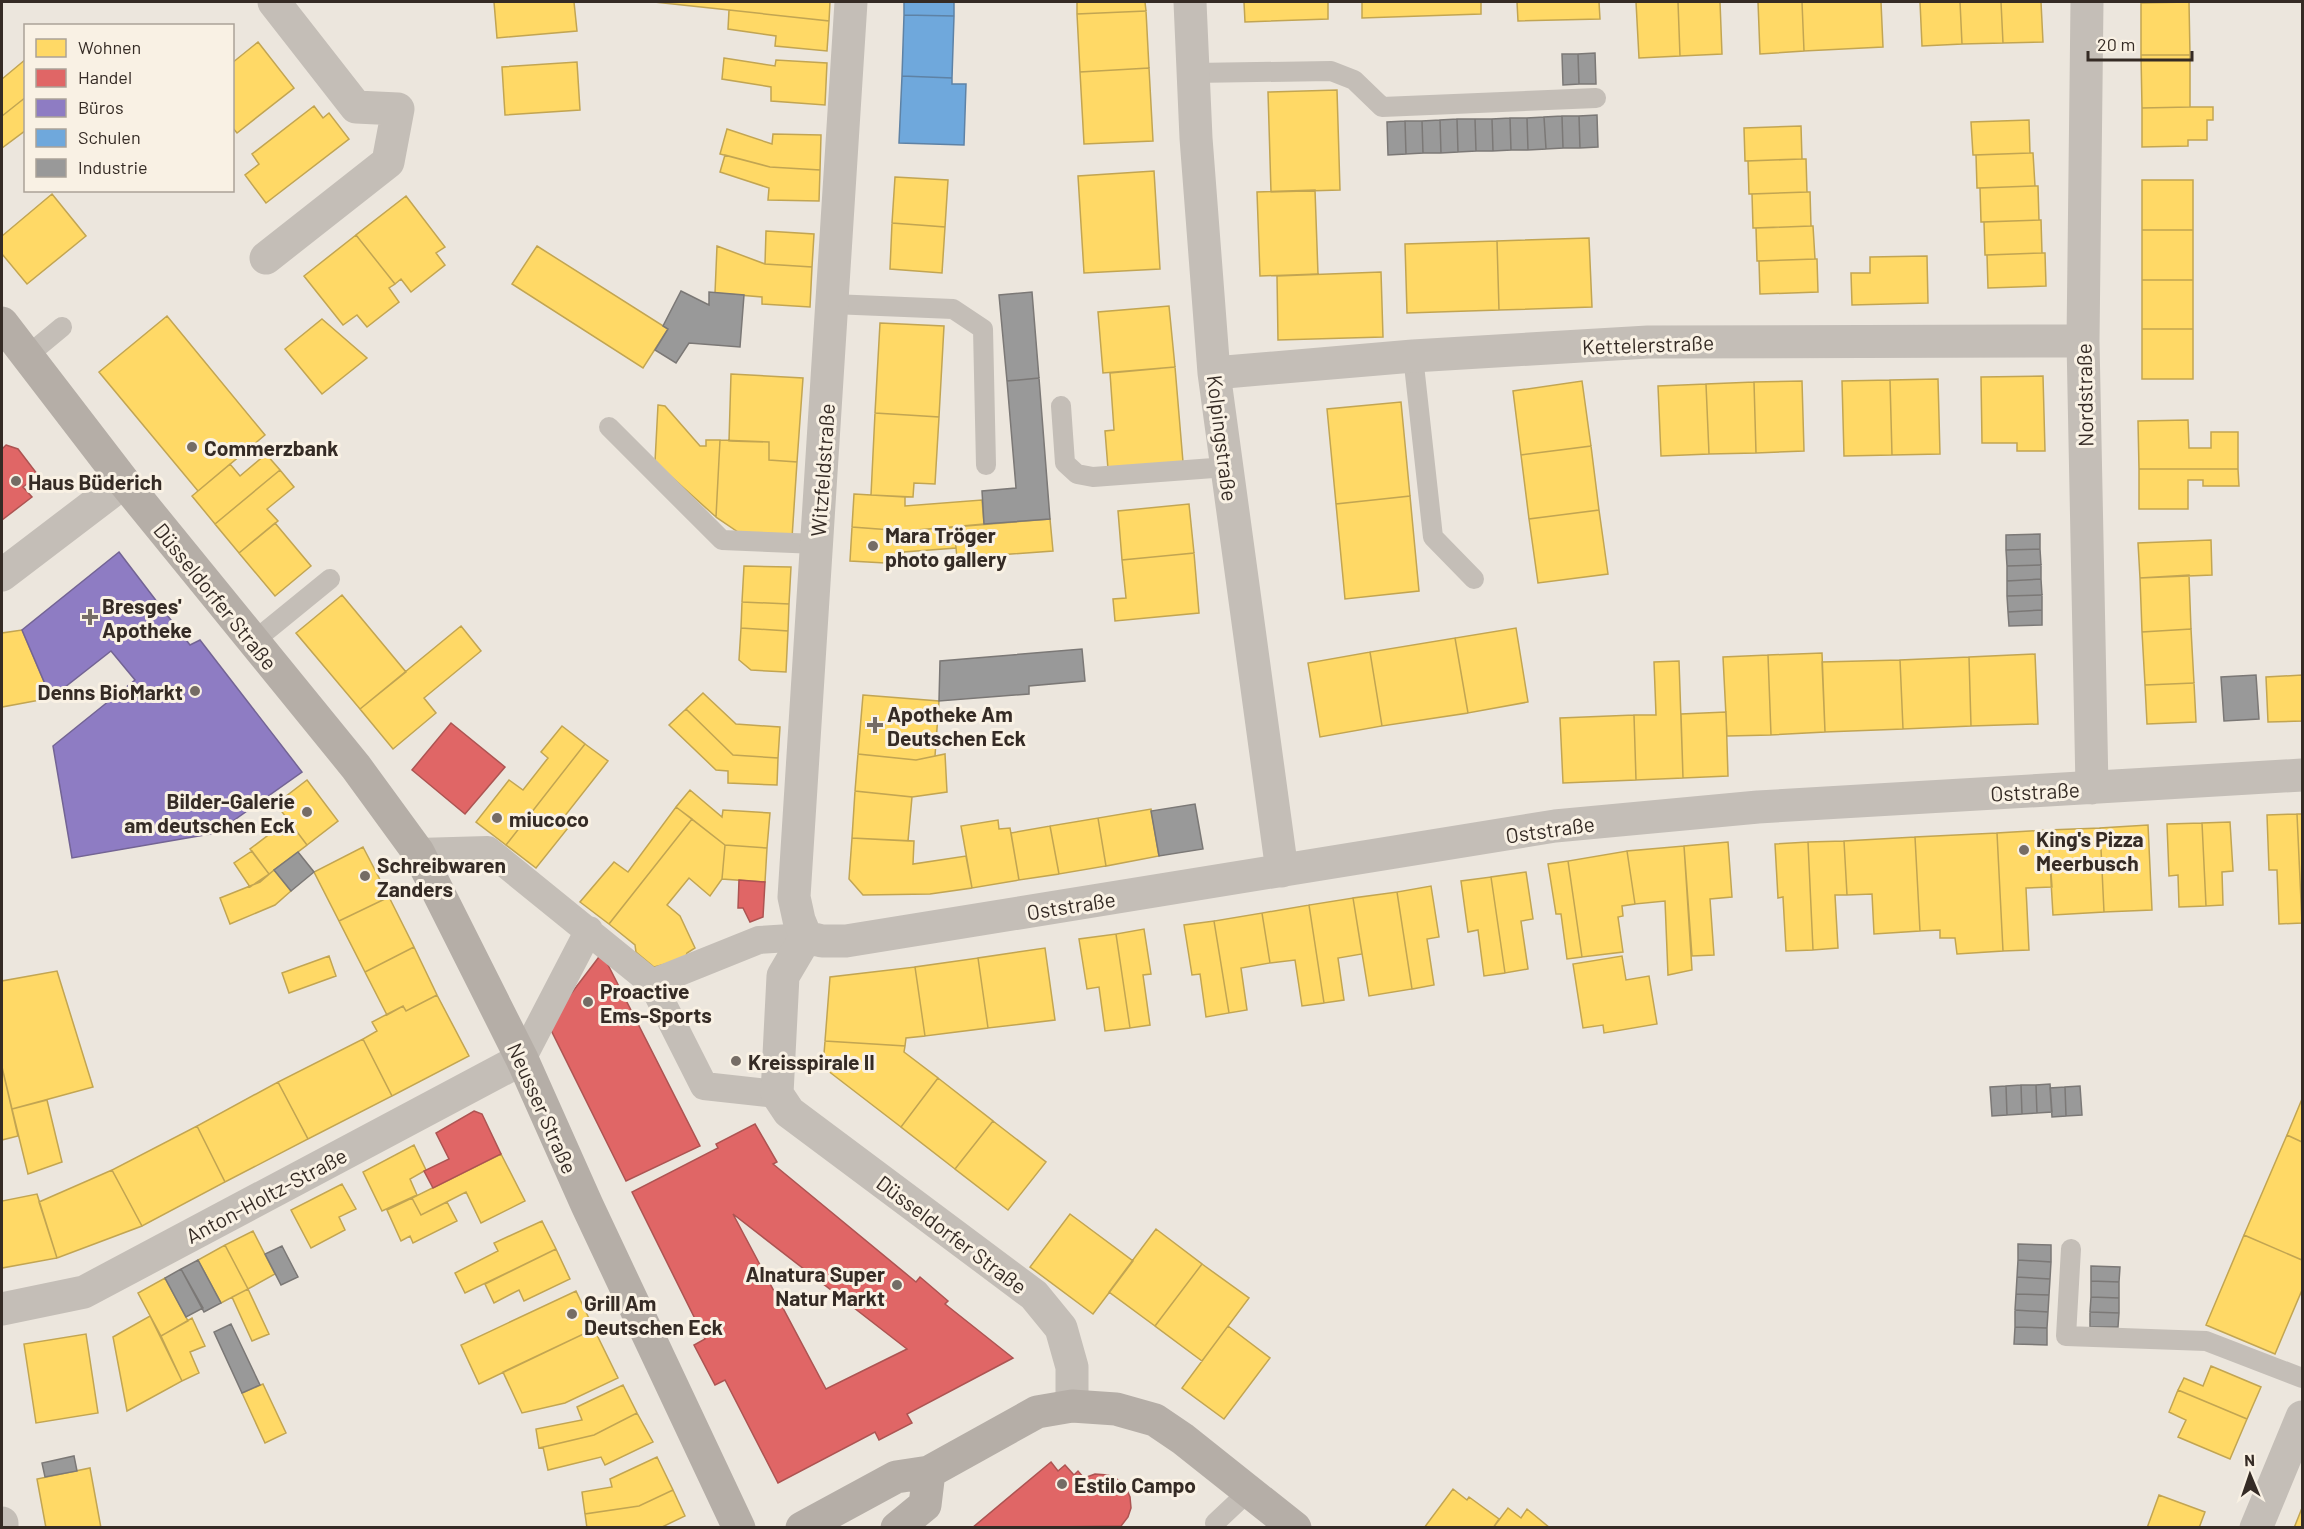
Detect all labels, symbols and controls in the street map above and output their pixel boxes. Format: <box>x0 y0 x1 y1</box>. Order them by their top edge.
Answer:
legend <box>24 24 234 192</box>
scale bar <box>2088 24 2192 62</box>
text: 20 m <box>2097 33 2135 55</box>
text: Wohnen <box>78 36 141 58</box>
text: Handel <box>78 66 132 88</box>
text: Büros <box>78 96 124 118</box>
text: Schulen <box>78 126 141 148</box>
text: Industrie <box>78 156 148 178</box>
street label: Kettelerstraße <box>1581 329 1715 359</box>
street label: Nordstraße <box>2071 343 2097 447</box>
street label: Kolpingstraße <box>1203 373 1243 503</box>
street label: Witzfeldstraße <box>805 402 839 538</box>
place label: Commerzbank <box>204 435 338 460</box>
marker: Commerzbank <box>185 440 199 454</box>
place label: Haus Büderich <box>28 469 162 494</box>
marker: Haus Büderich <box>9 474 23 488</box>
street label: Düsseldorfer Straße <box>149 518 283 674</box>
place label: Mara Tröger photo gallery <box>885 522 1007 571</box>
marker: Mara Tröger photo gallery <box>866 539 880 553</box>
place label: Bresges' Apotheke <box>102 593 192 642</box>
marker: Bresges' Apotheke <box>83 610 97 624</box>
place label: Denns BioMarkt <box>37 679 183 704</box>
marker: Denns BioMarkt <box>188 684 202 698</box>
place label: Apotheke Am Deutschen Eck <box>887 701 1026 750</box>
marker: Apotheke Am Deutschen Eck <box>868 718 882 732</box>
street label: Oststraße <box>1990 776 2080 806</box>
place label: Bilder-Galerie am deutschen Eck <box>124 788 295 837</box>
marker: Bilder-Galerie am deutschen Eck <box>300 805 314 819</box>
place label: miucoco <box>509 806 589 831</box>
street label: Oststraße <box>1504 810 1596 848</box>
marker: miucoco <box>490 811 504 825</box>
place label: King's Pizza Meerbusch <box>2036 826 2144 875</box>
marker: King's Pizza Meerbusch <box>2017 843 2031 857</box>
place label: Schreibwaren Zanders <box>377 852 506 901</box>
marker: Schreibwaren Zanders <box>358 869 372 883</box>
street label: Oststraße <box>1025 886 1117 924</box>
place label: Proactive Ems-Sports <box>600 978 712 1027</box>
marker: Proactive Ems-Sports <box>581 995 595 1009</box>
street label: Neusser Straße <box>503 1039 583 1177</box>
place label: Kreisspirale II <box>748 1049 875 1074</box>
marker: Kreisspirale II <box>729 1054 743 1068</box>
street label: Anton-Holtz-Straße <box>181 1142 351 1248</box>
street label: Düsseldorfer Straße <box>872 1169 1032 1299</box>
place label: Alnatura Super Natur Markt <box>745 1261 885 1310</box>
marker: Alnatura Super Natur Markt <box>890 1278 904 1292</box>
place label: Grill Am Deutschen Eck <box>584 1290 723 1339</box>
marker: Grill Am Deutschen Eck <box>565 1307 579 1321</box>
north arrow <box>2220 1445 2280 1505</box>
text: N <box>2244 1450 2255 1469</box>
place label: Estilo Campo <box>1074 1472 1196 1497</box>
marker: Estilo Campo <box>1055 1477 1069 1491</box>

